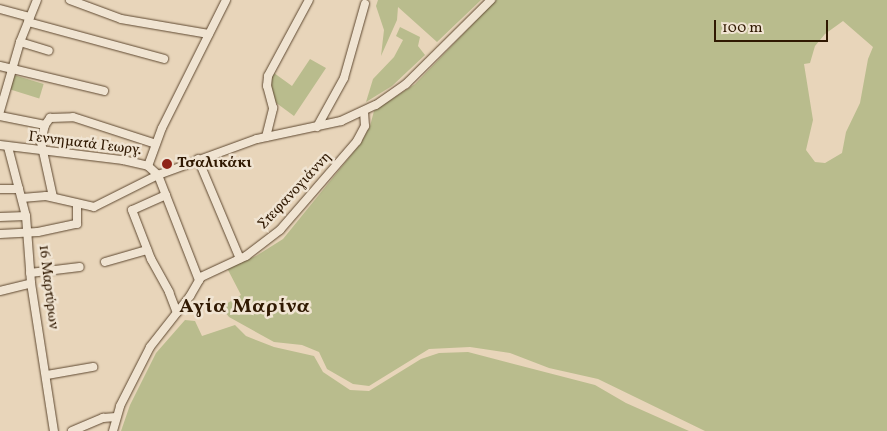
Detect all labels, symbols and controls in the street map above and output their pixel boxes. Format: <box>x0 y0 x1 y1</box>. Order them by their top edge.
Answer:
scale bar <box>717 10 831 42</box>
text: 100 m <box>722 18 762 39</box>
street label: Γεννηματά Γεωργ. <box>27 128 143 160</box>
street label: Στεφανογιάννη <box>254 148 336 234</box>
place label: Τσαλικάκι <box>177 155 252 173</box>
marker: Τσαλικάκι <box>161 158 173 170</box>
street label: 16 Μαρτύρων <box>34 244 62 330</box>
district label: Αγία Μαρίνα <box>178 295 312 319</box>

